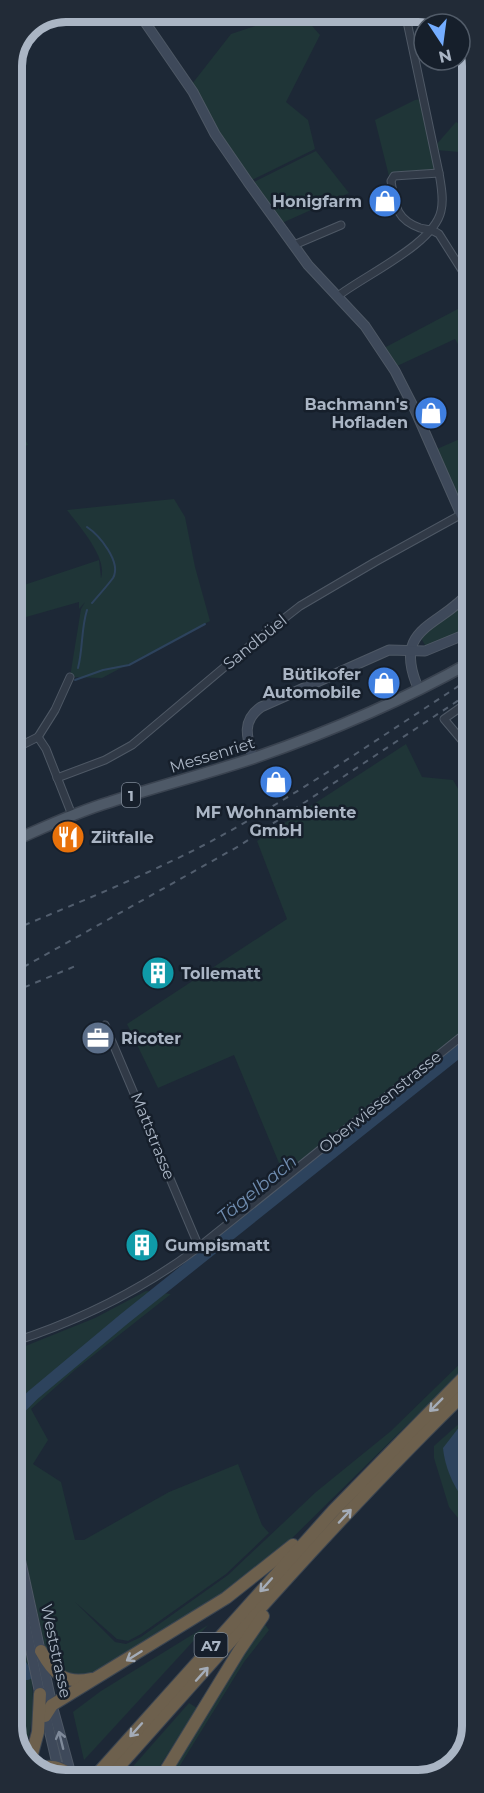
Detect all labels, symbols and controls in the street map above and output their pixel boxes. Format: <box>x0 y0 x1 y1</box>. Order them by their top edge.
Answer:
north arrow <box>412 12 472 72</box>
text: N <box>437 45 454 67</box>
shop icon: Honigfarm <box>367 183 403 219</box>
place label: Honigfarm <box>272 192 362 211</box>
place label: Bachmann's Hofladen <box>304 395 408 432</box>
shop icon: Bachmann's Hofladen <box>413 395 449 431</box>
street label: Sandbüel <box>219 611 291 673</box>
place label: Bütikofer Automobile <box>262 665 361 702</box>
shop icon: Bütikofer Automobile <box>366 665 402 701</box>
street label: Messenriet <box>167 733 257 777</box>
shop icon: MF Wohnambiente GmbH <box>258 764 294 800</box>
road number: 1 <box>122 783 140 807</box>
place label: MF Wohnambiente GmbH <box>196 803 356 840</box>
restaurant icon: Ziitfalle <box>50 819 86 855</box>
place label: Ziitfalle <box>91 828 154 847</box>
building icon: Tollematt <box>140 955 176 991</box>
place label: Tollematt <box>181 964 261 983</box>
office icon: Ricoter <box>80 1020 116 1056</box>
place label: Ricoter <box>121 1029 181 1048</box>
street label: Oberwiesenstrasse <box>315 1047 445 1157</box>
street label: Mattstrasse <box>127 1090 179 1182</box>
water label: Tägelbach <box>213 1150 301 1228</box>
building icon: Gumpismatt <box>124 1227 160 1263</box>
place label: Gumpismatt <box>165 1236 270 1255</box>
one-way arrow <box>428 1397 443 1412</box>
one-way arrow <box>338 1509 352 1524</box>
one-way arrow <box>259 1577 273 1592</box>
street label: Weststrasse <box>37 1602 75 1700</box>
road number: A7 <box>194 1633 228 1657</box>
one-way arrow <box>126 1650 143 1662</box>
one-way arrow <box>195 1667 209 1682</box>
one-way arrow <box>129 1722 143 1737</box>
one-way arrow <box>54 1731 66 1750</box>

